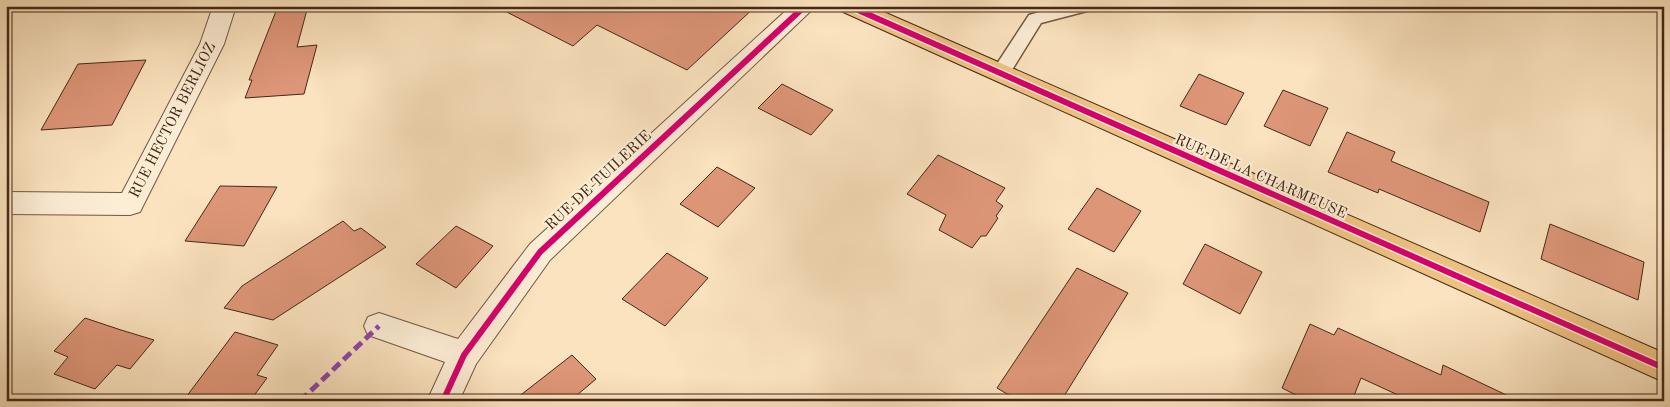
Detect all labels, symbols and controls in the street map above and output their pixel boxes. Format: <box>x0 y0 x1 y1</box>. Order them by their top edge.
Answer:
street label: RUE HECTOR BERLIOZ <box>127 40 219 201</box>
street label: RUE DE TUILERIE <box>543 128 655 234</box>
street label: RUE DE LA CHARMEUSE <box>1172 133 1349 222</box>

